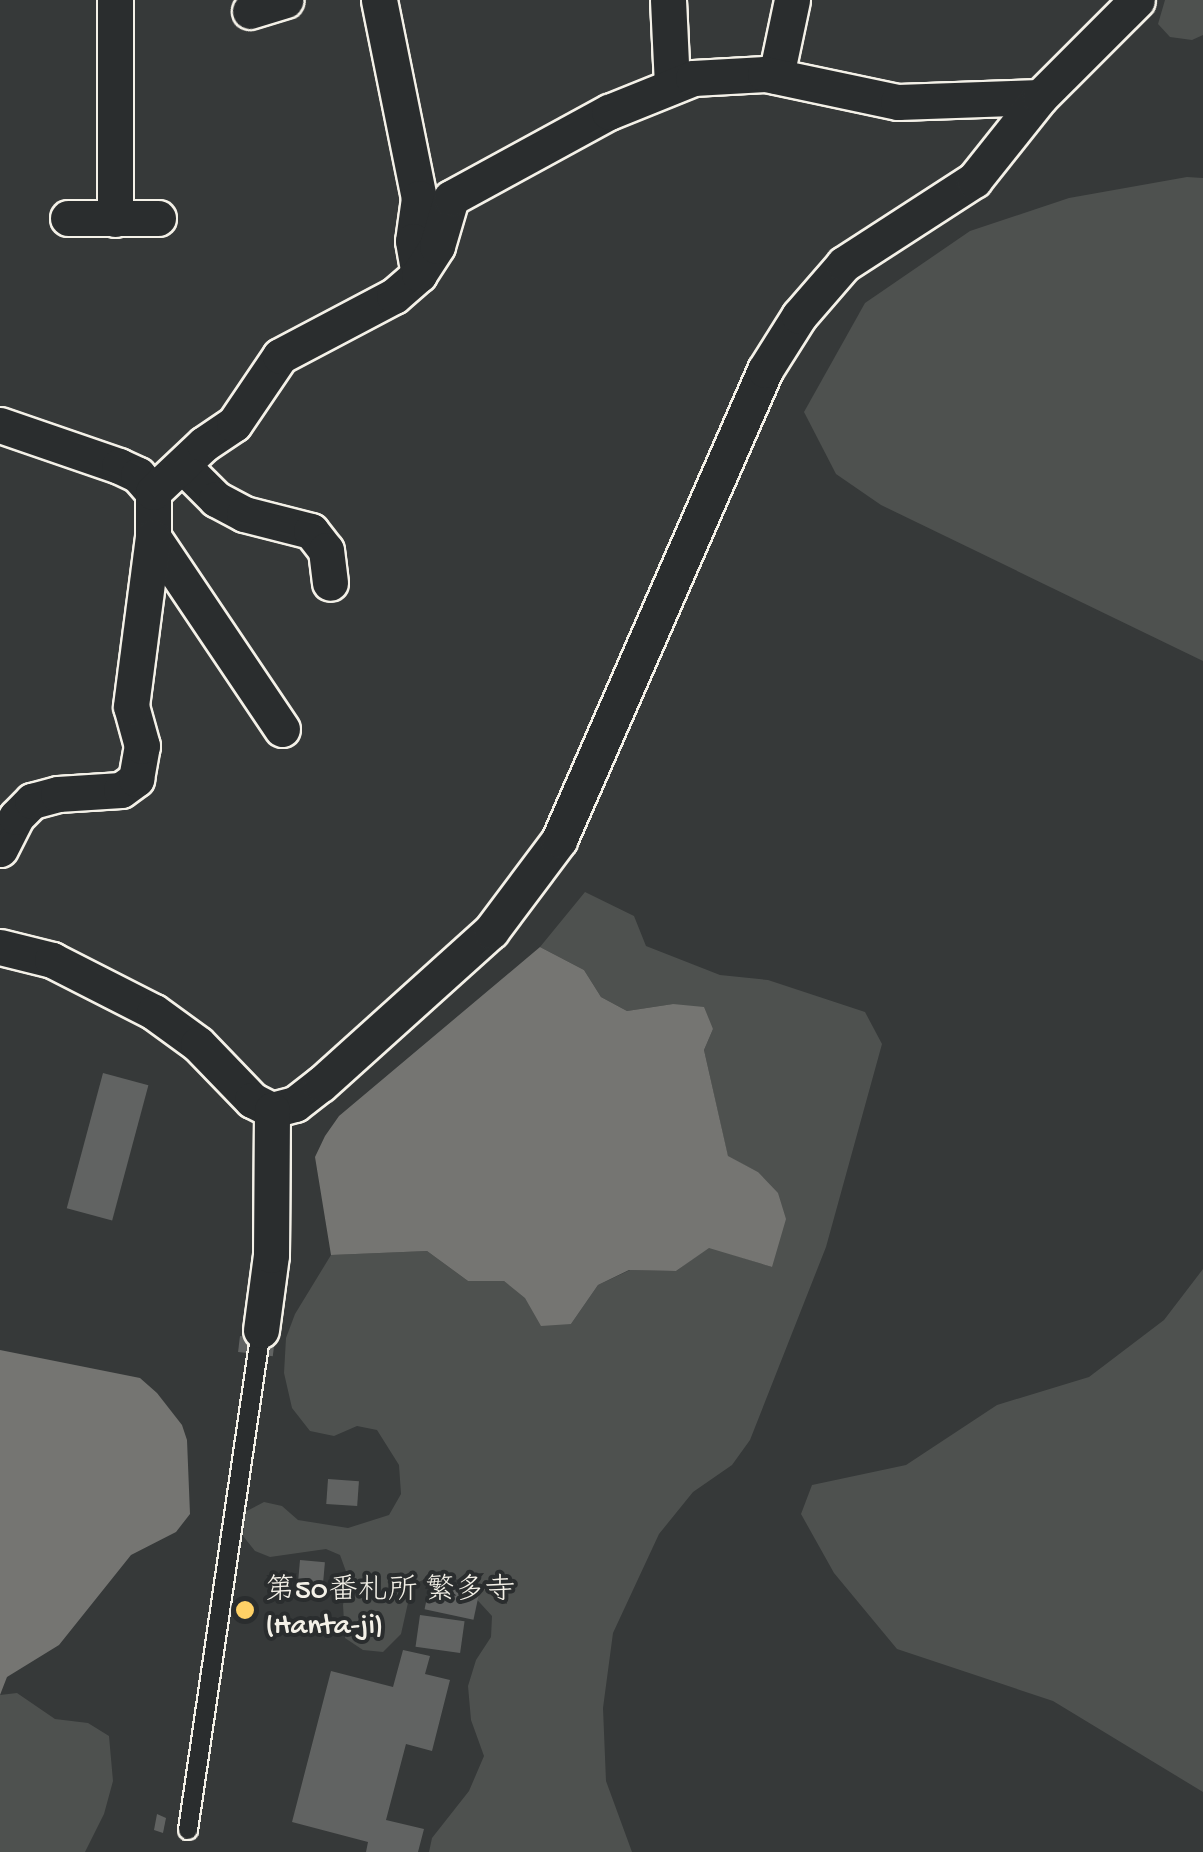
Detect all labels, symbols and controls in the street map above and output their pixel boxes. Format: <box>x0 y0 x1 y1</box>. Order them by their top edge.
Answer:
place label: 第50番札所 繁多寺 (Hanta-ji) <box>265 1575 515 1646</box>
marker: 第50番札所 繁多寺 (Hanta-ji) <box>234 1599 256 1621</box>

